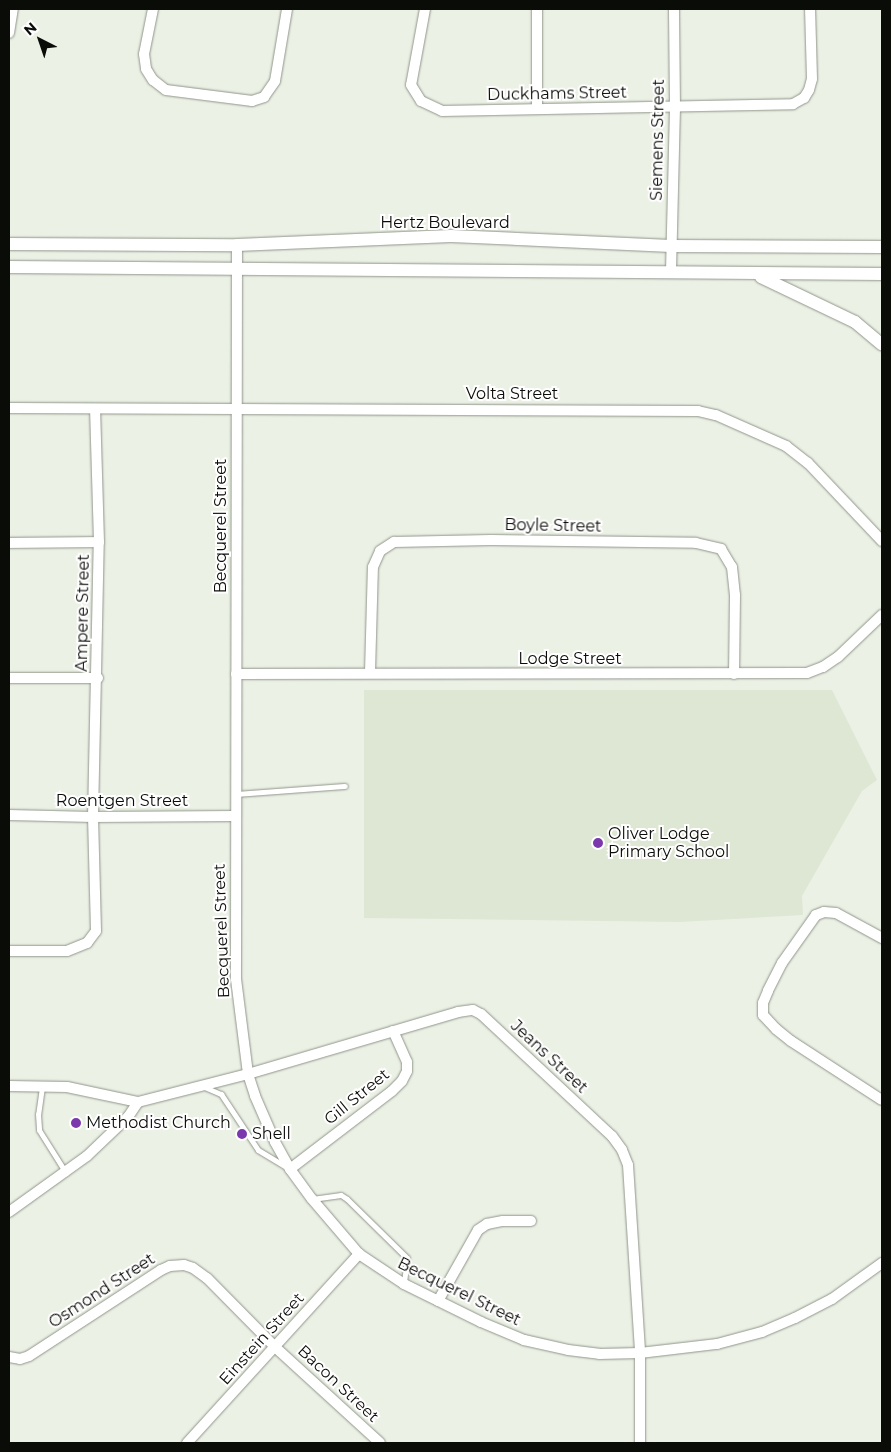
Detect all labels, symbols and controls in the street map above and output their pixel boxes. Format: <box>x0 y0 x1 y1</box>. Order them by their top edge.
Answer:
north arrow <box>15 15 65 65</box>
text: N <box>20 18 40 39</box>
street label: Siemens Street <box>647 79 669 201</box>
street label: Duckhams Street <box>487 83 627 105</box>
street label: Hertz Boulevard <box>380 213 510 233</box>
street label: Volta Street <box>466 384 558 404</box>
street label: Becquerel Street <box>211 459 231 593</box>
street label: Boyle Street <box>504 516 602 536</box>
street label: Ampere Street <box>72 554 94 672</box>
street label: Lodge Street <box>518 649 622 669</box>
street label: Roentgen Street <box>56 791 188 811</box>
place label: Oliver Lodge Primary School <box>608 824 729 862</box>
marker: Oliver Lodge Primary School <box>592 837 604 849</box>
street label: Becquerel Street <box>210 863 234 999</box>
street label: Jeans Street <box>507 1017 591 1097</box>
street label: Gill Street <box>321 1065 393 1129</box>
place label: Methodist Church <box>86 1113 231 1133</box>
marker: Methodist Church <box>70 1117 82 1129</box>
place label: Shell <box>252 1124 291 1144</box>
marker: Shell <box>236 1128 248 1140</box>
street label: Osmond Street <box>45 1250 159 1332</box>
street label: Becquerel Street <box>394 1254 524 1330</box>
street label: Einstein Street <box>216 1289 308 1389</box>
street label: Bacon Street <box>294 1342 382 1426</box>

